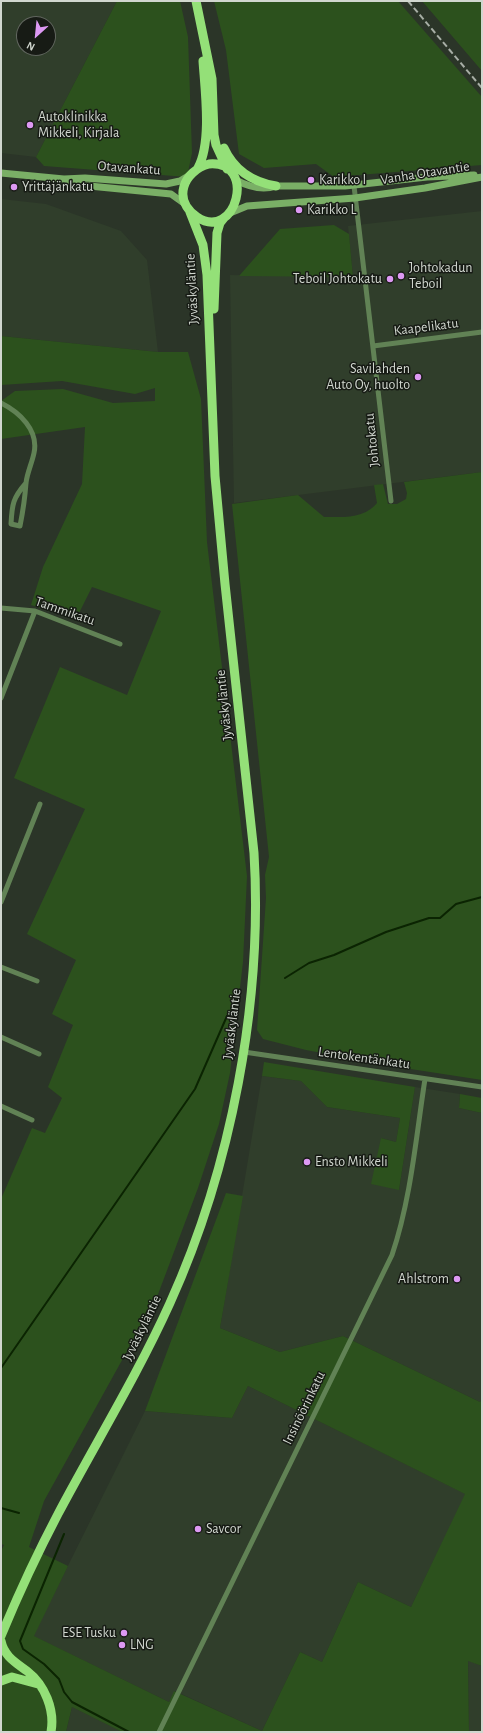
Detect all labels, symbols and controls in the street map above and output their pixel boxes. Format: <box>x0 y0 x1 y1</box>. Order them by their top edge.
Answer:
north arrow <box>16 16 56 56</box>
text: N <box>25 40 37 53</box>
place label: Autoklinikka Mikkeli, Kirjala <box>38 109 119 142</box>
marker: Autoklinikka Mikkeli, Kirjala <box>25 120 35 130</box>
street label: Otavankatu <box>97 157 161 179</box>
street label: Vanha Otavantie <box>379 158 471 188</box>
place label: Karikko I <box>319 172 366 188</box>
marker: Karikko I <box>306 175 316 185</box>
place label: Yrittäjänkatu <box>22 179 93 195</box>
marker: Yrittäjänkatu <box>9 182 19 192</box>
place label: Karikko L <box>307 202 356 218</box>
marker: Karikko L <box>294 205 304 215</box>
street label: Jyväskyläntie <box>182 253 202 325</box>
place label: Johtokadun Teboil <box>409 260 472 292</box>
place label: Teboil Johtokatu <box>293 271 382 287</box>
marker: Johtokadun Teboil <box>396 271 406 281</box>
marker: Teboil Johtokatu <box>385 274 395 284</box>
street label: Kaapelikatu <box>393 315 459 339</box>
place label: Savilahden Auto Oy, huolto <box>326 361 410 394</box>
marker: Savilahden Auto Oy, huolto <box>413 372 423 382</box>
street label: Johtokatu <box>361 413 383 467</box>
street label: Tammikatu <box>33 593 97 629</box>
street label: Jyväskyläntie <box>212 669 236 741</box>
street label: Jyväskyläntie <box>219 988 245 1060</box>
street label: Lentokentänkatu <box>317 1043 411 1073</box>
place label: Ensto Mikkeli <box>315 1154 388 1170</box>
marker: Ensto Mikkeli <box>302 1157 312 1167</box>
place label: Ahlstrom <box>398 1271 449 1287</box>
marker: Ahlstrom <box>452 1274 462 1284</box>
street label: Jyväskyläntie <box>119 1292 165 1364</box>
street label: Insinöörinkatu <box>279 1369 329 1447</box>
place label: Savcor <box>206 1521 241 1537</box>
marker: Savcor <box>193 1524 203 1534</box>
place label: ESE Tusku <box>62 1625 116 1641</box>
marker: ESE Tusku <box>119 1628 129 1638</box>
place label: LNG <box>130 1637 154 1653</box>
marker: LNG <box>117 1640 127 1650</box>

